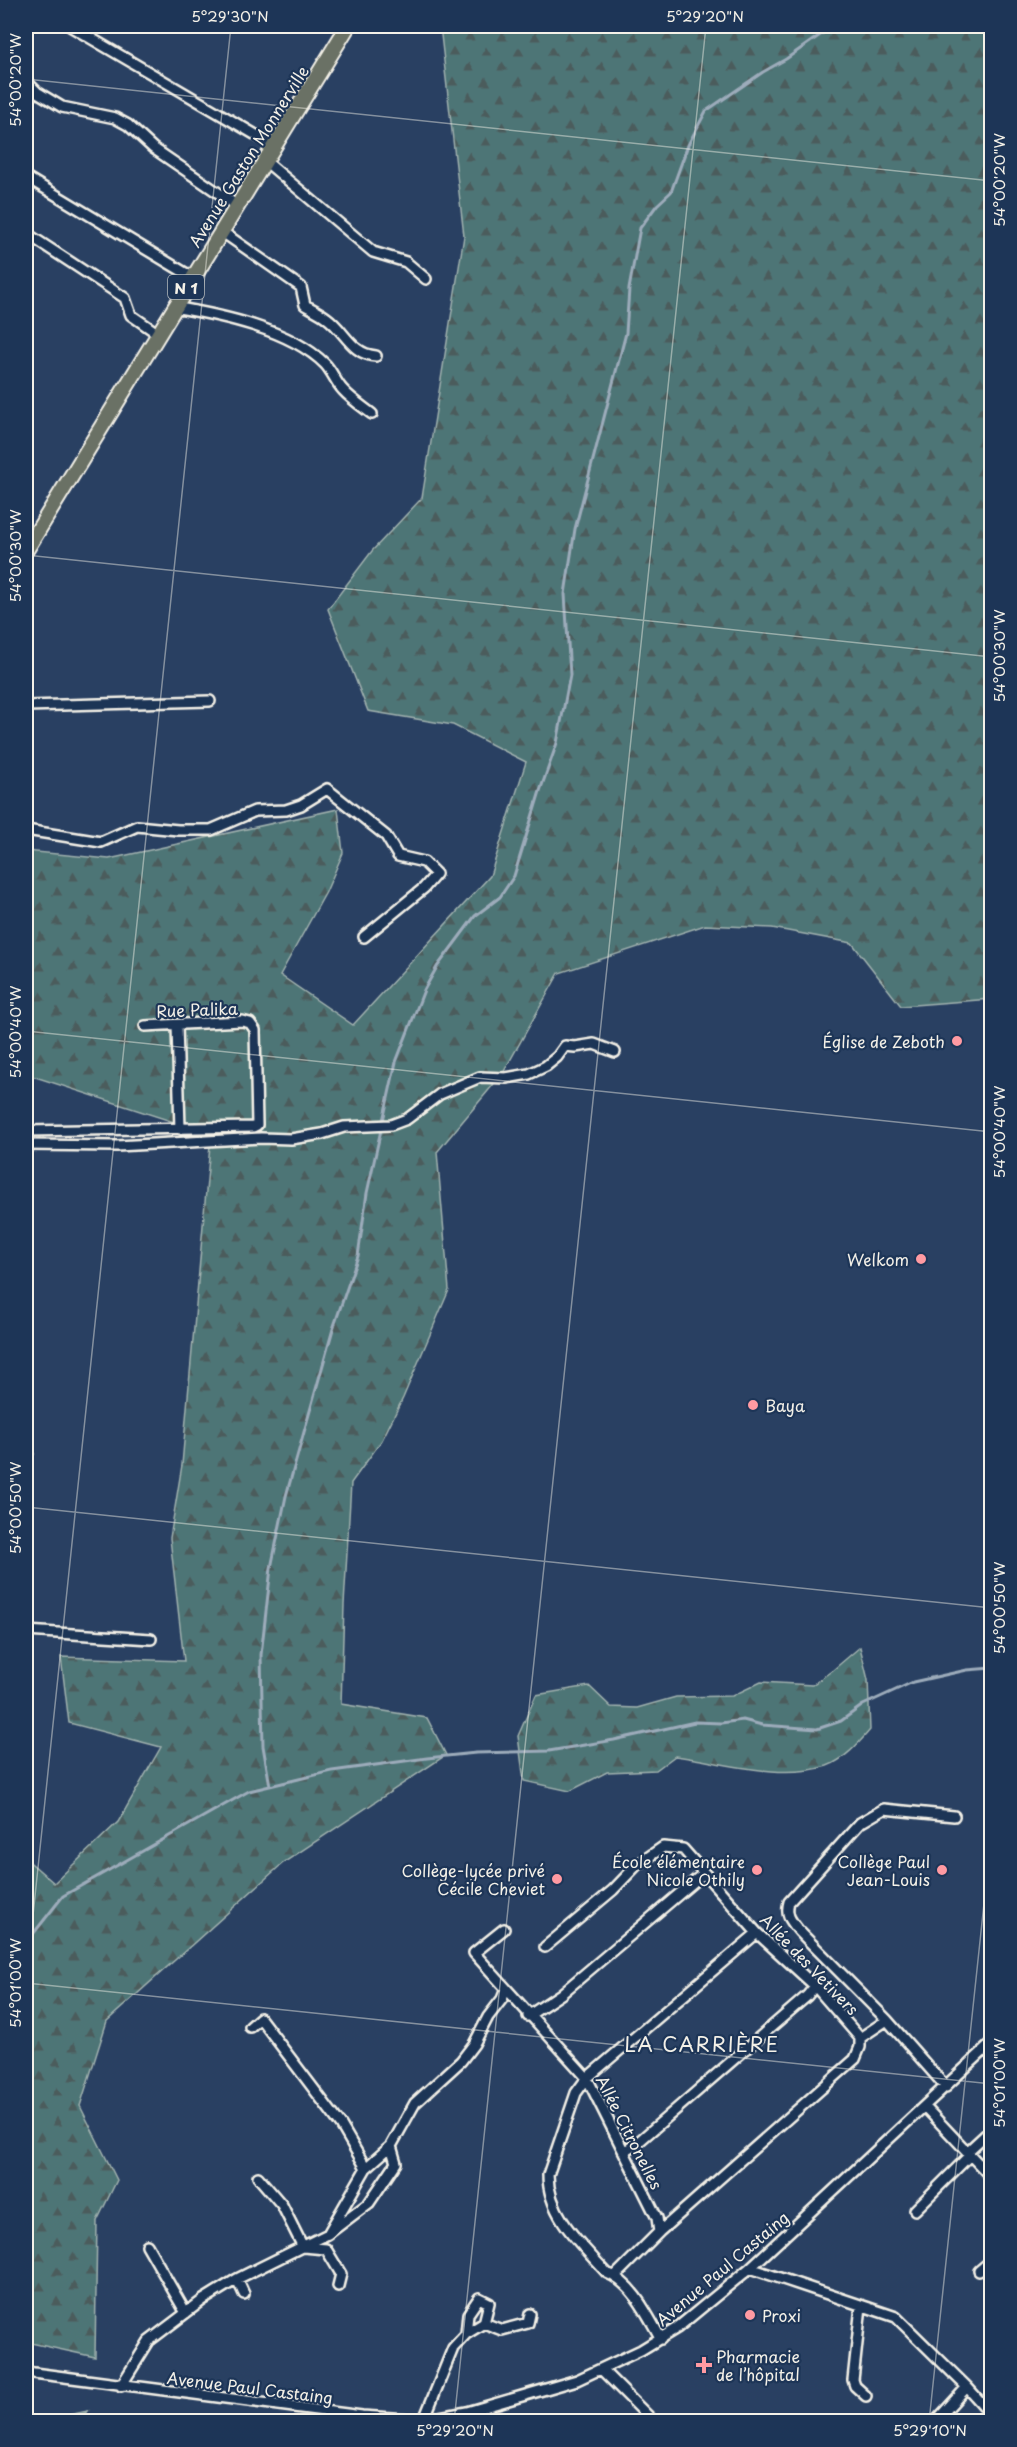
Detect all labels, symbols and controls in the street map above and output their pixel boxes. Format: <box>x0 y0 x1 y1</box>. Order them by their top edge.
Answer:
text: 5°29'30"N <box>191 4 269 27</box>
text: 5°29'20"N <box>666 4 744 27</box>
text: 54°00'20"W <box>3 33 26 127</box>
street label: Avenue Gaston Monnerville <box>182 60 314 251</box>
text: 54°00'20"W <box>987 133 1010 227</box>
road number: N 1 <box>168 275 204 299</box>
text: 54°00'30"W <box>3 509 26 603</box>
text: 54°00'30"W <box>987 609 1010 703</box>
text: 54°00'40"W <box>3 985 26 1078</box>
street label: Rue Palika <box>156 996 238 1022</box>
place label: Église de Zeboth <box>822 1029 945 1053</box>
marker: Église de Zeboth <box>950 1034 964 1048</box>
text: 54°00'40"W <box>987 1085 1010 1178</box>
place label: Welkom <box>847 1247 909 1271</box>
marker: Welkom <box>914 1252 928 1266</box>
place label: Baya <box>765 1393 805 1417</box>
marker: Baya <box>746 1398 760 1412</box>
text: 54°00'50"W <box>3 1461 26 1554</box>
text: 54°00'50"W <box>987 1561 1010 1654</box>
place label: École élémentaire Nicole Othily <box>612 1849 745 1891</box>
place label: Collège Paul Jean-Louis <box>838 1849 930 1891</box>
place label: Collège-lycée privé Cécile Cheviet <box>401 1858 545 1900</box>
marker: École élémentaire Nicole Othily <box>750 1863 764 1877</box>
marker: Collège Paul Jean-Louis <box>935 1863 949 1877</box>
marker: Collège-lycée privé Cécile Cheviet <box>550 1872 564 1886</box>
street label: Allée des Vetivers <box>755 1908 865 2020</box>
text: 54°01'00"W <box>3 1937 26 2028</box>
district label: LA CARRIÈRE <box>624 2029 780 2059</box>
text: 54°01'00"W <box>987 2037 1010 2128</box>
street label: Allée Citronelles <box>591 2071 669 2193</box>
street label: Avenue Paul Castaing <box>650 2205 794 2331</box>
place label: Proxi <box>762 2303 801 2327</box>
marker: Proxi <box>743 2308 757 2322</box>
place label: Pharmacie de l’hôpital <box>716 2344 800 2386</box>
marker: Pharmacie de l’hôpital <box>697 2358 711 2372</box>
street label: Avenue Paul Castaing <box>166 2365 334 2409</box>
text: 5°29'20"N <box>416 2418 494 2441</box>
text: 5°29'10"N <box>893 2418 967 2441</box>

